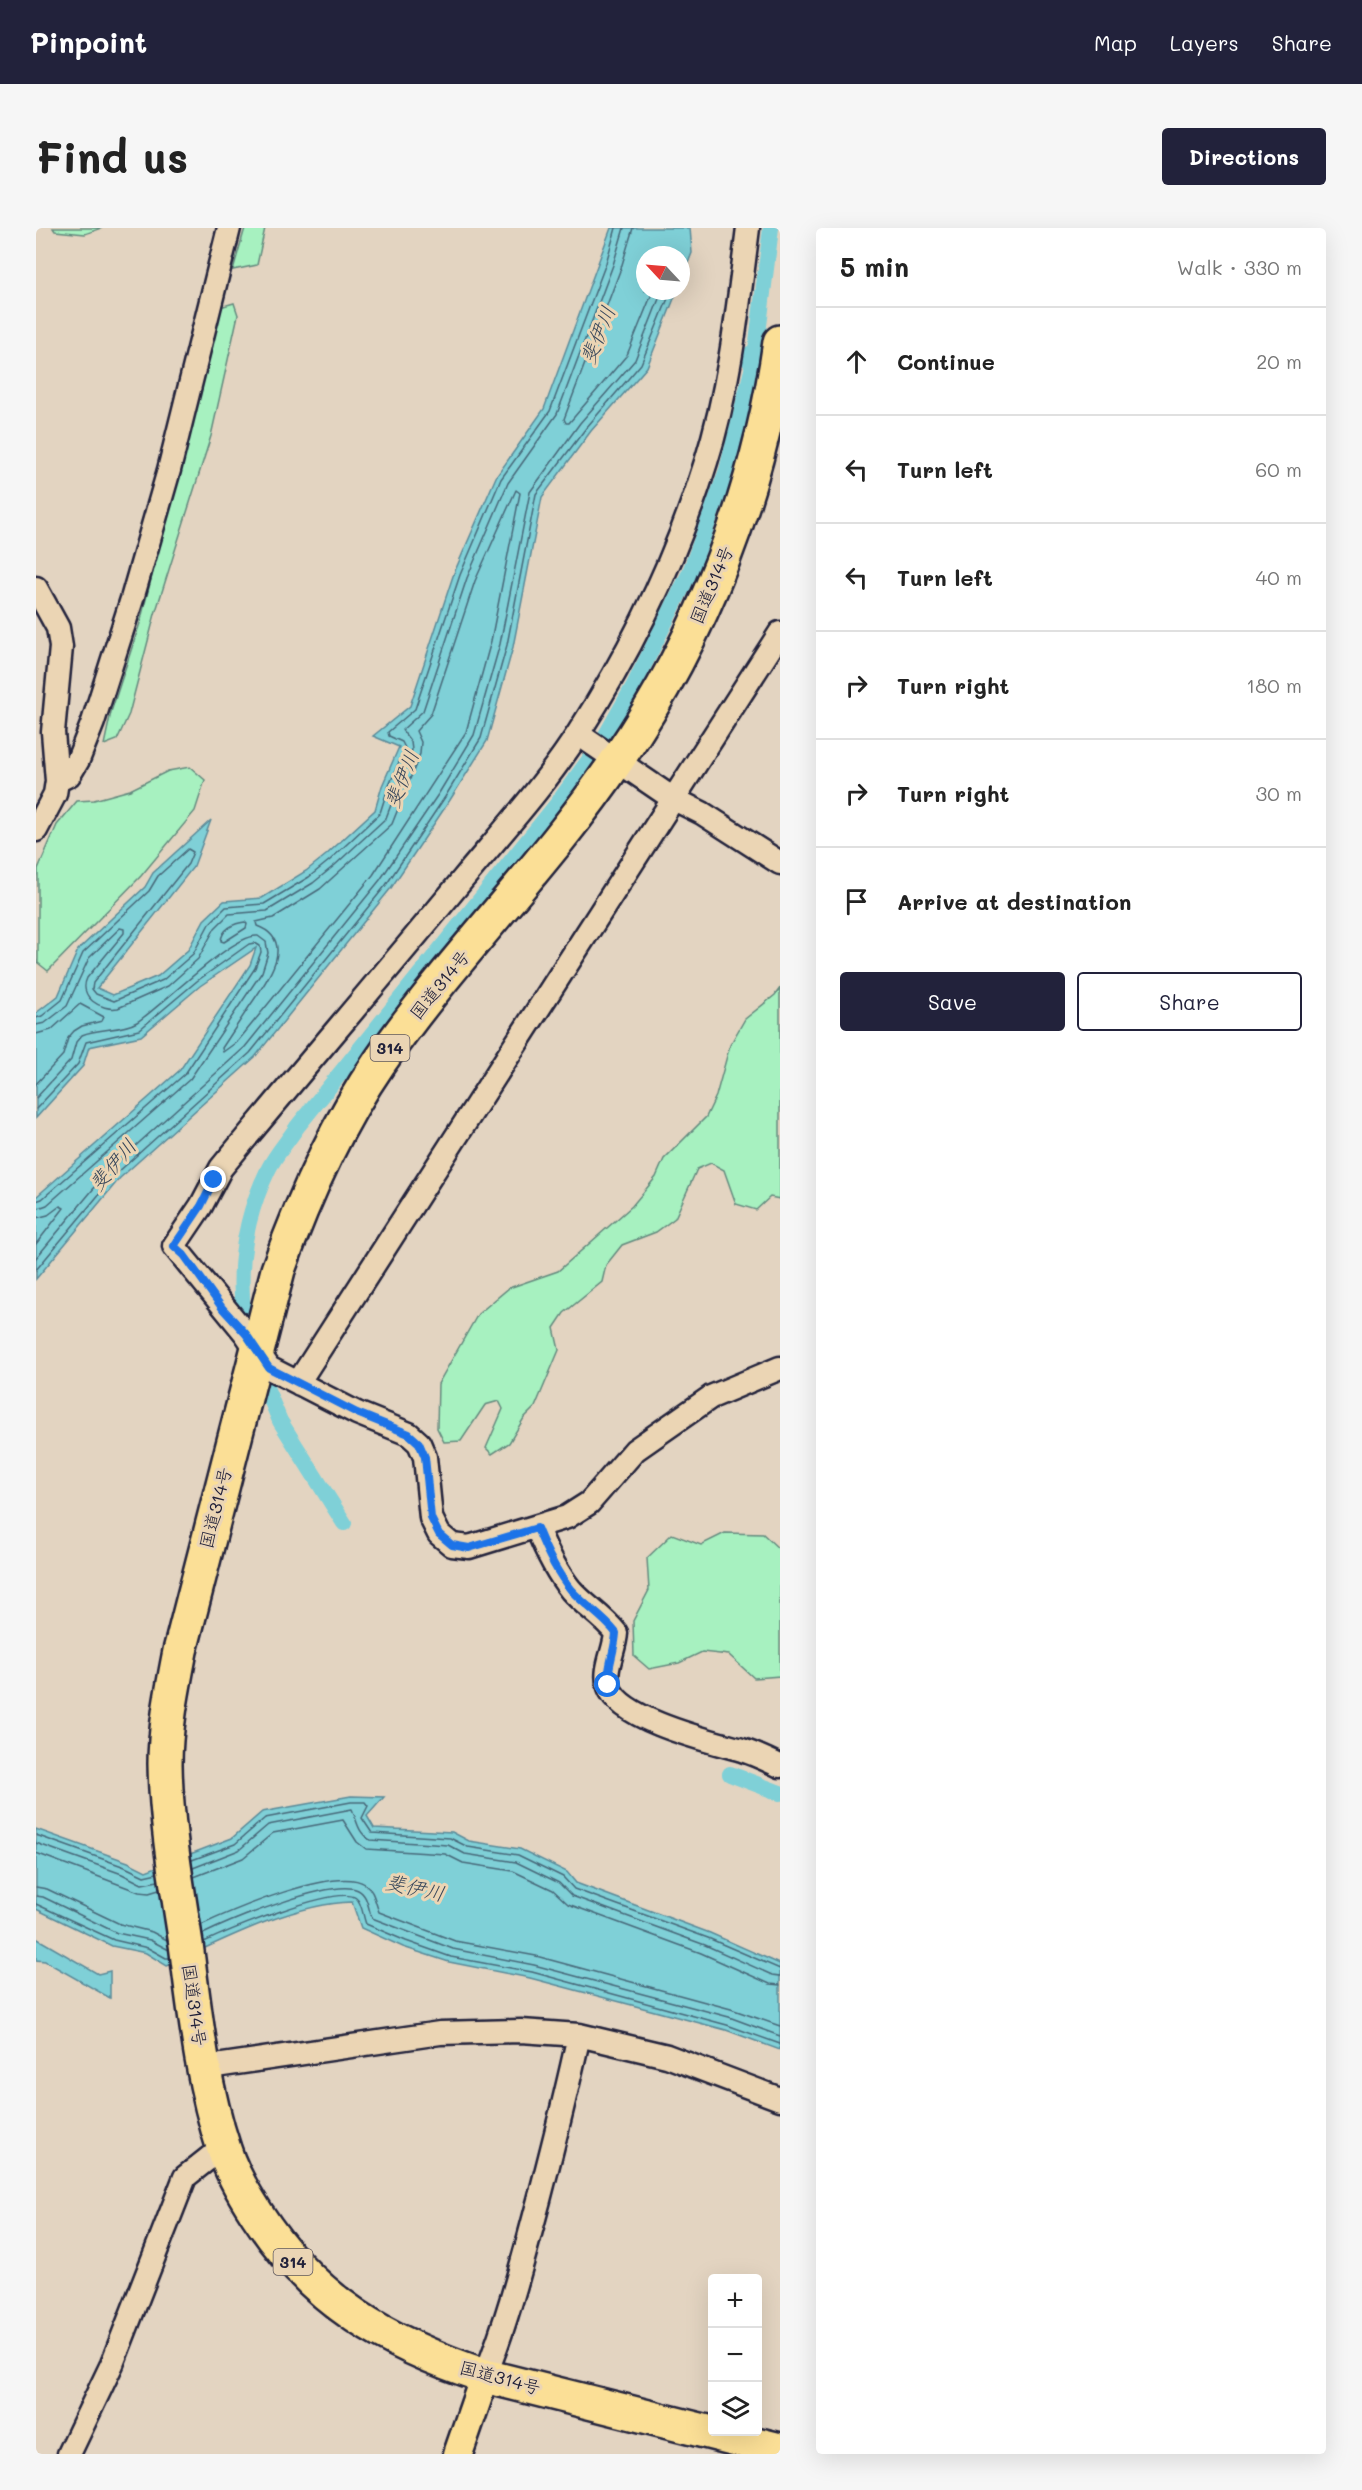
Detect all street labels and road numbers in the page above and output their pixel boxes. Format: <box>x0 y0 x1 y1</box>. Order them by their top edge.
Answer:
street label: 国道314号 <box>684 542 738 628</box>
street label: 国道314号 <box>404 945 475 1024</box>
road number: 314 <box>370 1035 410 1061</box>
street label: 国道314号 <box>193 1465 237 1551</box>
street label: 国道314号 <box>177 1962 213 2048</box>
road number: 314 <box>274 2249 312 2275</box>
street label: 国道314号 <box>457 2355 544 2399</box>

